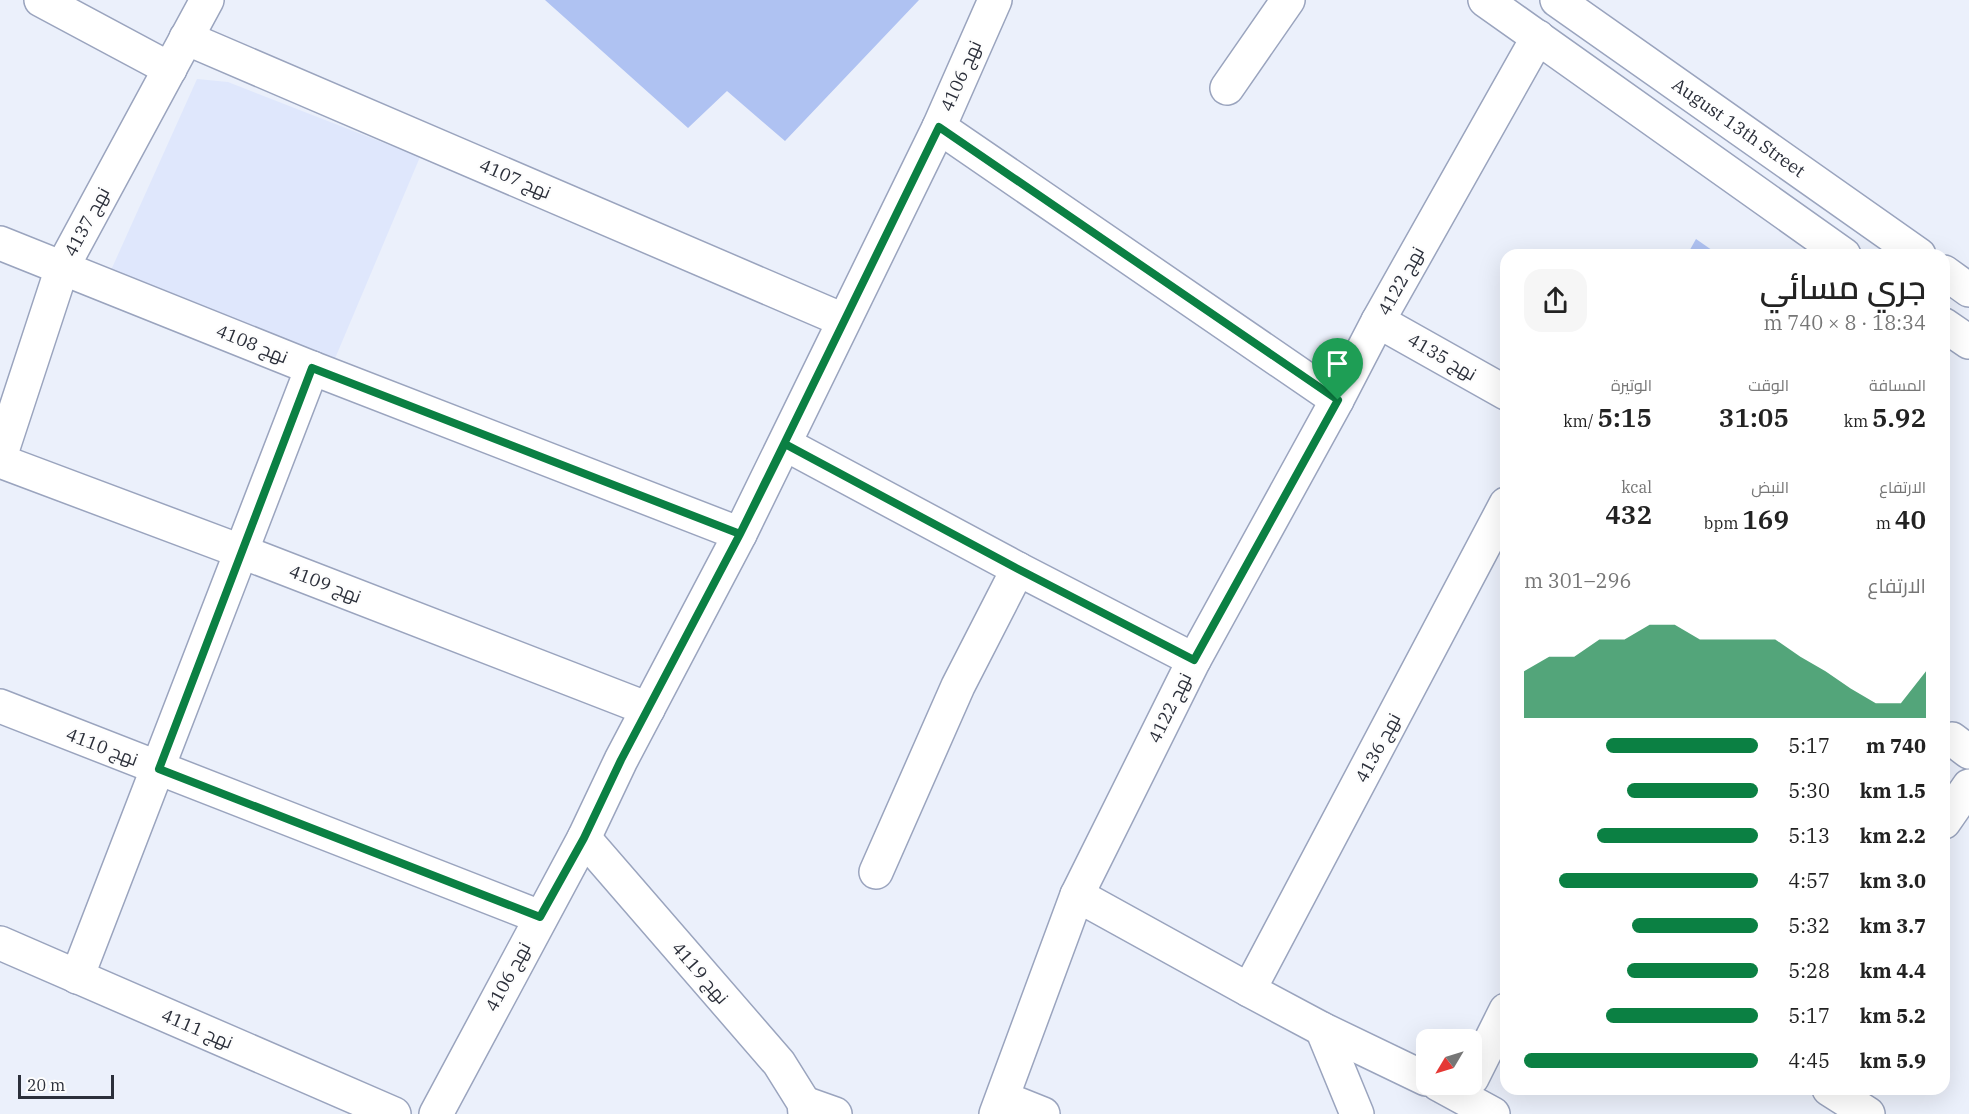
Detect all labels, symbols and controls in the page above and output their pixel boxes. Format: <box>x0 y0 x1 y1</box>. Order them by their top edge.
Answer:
street label: نهج 4106 <box>935 37 987 115</box>
street label: August 13th Street <box>1668 73 1810 182</box>
street label: نهج 4107 <box>476 153 554 205</box>
street label: نهج 4137 <box>59 183 115 261</box>
street label: نهج 4122 <box>1372 242 1430 320</box>
text: جري مسائي <box>1760 265 1926 308</box>
button: share <box>1524 269 1587 332</box>
text: 18:34 · 8 × 740 m <box>1763 309 1926 336</box>
street label: نهج 4108 <box>213 319 291 369</box>
street label: نهج 4135 <box>1403 328 1481 386</box>
pin <box>1312 338 1363 400</box>
icon: arrive <box>1321 347 1354 380</box>
text: الوتيرة <box>1611 375 1652 395</box>
text: الوقت <box>1748 375 1789 395</box>
text: المسافة <box>1869 375 1926 395</box>
text: 5:15 <box>1597 400 1652 434</box>
text: 31:05 <box>1719 400 1789 434</box>
text: 5.92 <box>1872 400 1926 434</box>
text: /km <box>1563 411 1597 431</box>
text: km <box>1844 411 1872 431</box>
text: kcal <box>1621 477 1652 497</box>
text: النبض <box>1751 477 1789 497</box>
text: الارتفاع <box>1879 477 1926 497</box>
text: 432 <box>1605 497 1652 531</box>
text: 169 <box>1742 502 1789 536</box>
text: 40 <box>1895 502 1926 536</box>
text: bpm <box>1704 513 1742 533</box>
text: m <box>1876 513 1895 533</box>
street label: نهج 4109 <box>286 559 364 609</box>
text: 296–301 m <box>1524 567 1631 594</box>
text: الارتفاع <box>1867 572 1926 599</box>
street label: نهج 4122 <box>1143 669 1197 747</box>
street label: نهج 4136 <box>1350 709 1406 787</box>
street label: نهج 4110 <box>63 722 141 772</box>
text: 5:17 <box>1788 732 1830 759</box>
text: 740 m <box>1866 732 1926 759</box>
text: 5:30 <box>1788 777 1830 804</box>
text: 1.5 km <box>1860 777 1926 804</box>
text: 5:13 <box>1788 822 1830 849</box>
text: 2.2 km <box>1860 822 1926 849</box>
text: 4:57 <box>1788 867 1830 894</box>
text: 3.0 km <box>1860 867 1926 894</box>
text: 5:32 <box>1788 912 1830 939</box>
text: 3.7 km <box>1860 912 1926 939</box>
street label: نهج 4119 <box>666 937 734 1009</box>
street label: نهج 4106 <box>480 938 536 1016</box>
text: 5:28 <box>1788 957 1830 984</box>
text: 4.4 km <box>1860 957 1926 984</box>
text: 5:17 <box>1788 1002 1830 1029</box>
text: 5.2 km <box>1860 1002 1926 1029</box>
street label: نهج 4111 <box>158 1003 236 1055</box>
north arrow <box>1416 1029 1482 1095</box>
map controls <box>1416 1029 1482 1095</box>
text: 4:45 <box>1788 1047 1830 1074</box>
text: 5.9 km <box>1860 1047 1926 1074</box>
scale bar <box>18 1072 114 1100</box>
text: 20 m <box>27 1075 65 1095</box>

